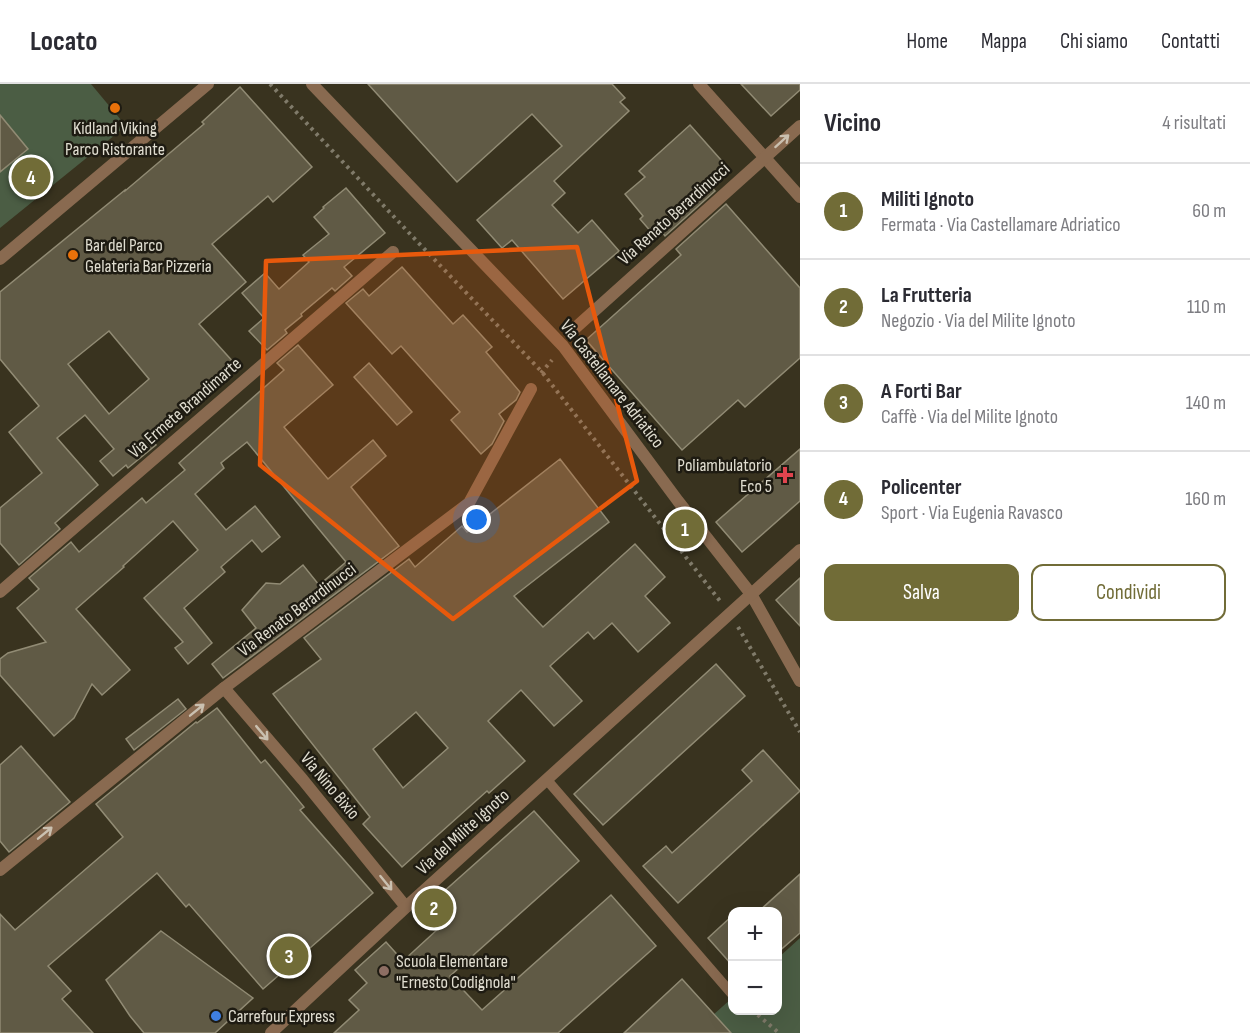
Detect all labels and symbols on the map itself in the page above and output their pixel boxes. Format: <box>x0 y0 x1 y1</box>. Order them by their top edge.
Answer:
marker: Kidland Viking Parco Ristorante <box>108 101 122 115</box>
place label: Kidland Viking Parco Ristorante <box>65 118 165 160</box>
one-way arrow <box>775 134 790 148</box>
pin: 4 <box>12 154 51 200</box>
street label: Via Renato Berardinucci <box>614 158 734 270</box>
place label: Bar del Parco Gelateria Bar Pizzeria <box>85 235 212 277</box>
marker: Bar del Parco Gelateria Bar Pizzeria <box>66 248 80 262</box>
street label: Via Castellamare Adriatico <box>556 316 668 452</box>
street label: Via Ermete Brandimarte <box>124 353 246 463</box>
place label: Poliambulatorio Eco 5 <box>677 455 772 497</box>
marker: Poliambulatorio Eco 5 <box>776 466 794 484</box>
your location <box>462 505 491 534</box>
pin: 1 <box>666 506 704 552</box>
street label: Via Renato Berardinucci <box>234 559 360 661</box>
one-way arrow <box>189 704 205 717</box>
one-way arrow <box>256 725 269 741</box>
street label: Via Nino Bixio <box>296 748 364 824</box>
street label: Via del Milite Ignoto <box>412 785 514 879</box>
one-way arrow <box>37 827 53 840</box>
one-way arrow <box>380 875 393 891</box>
pin: 2 <box>414 886 454 930</box>
pin: 3 <box>270 934 308 978</box>
place label: Scuola Elementare "Ernesto Codignola" <box>396 951 516 993</box>
marker: Scuola Elementare "Ernesto Codignola" <box>377 964 391 978</box>
place label: Carrefour Express <box>228 1006 335 1027</box>
marker: Carrefour Express <box>209 1009 223 1023</box>

